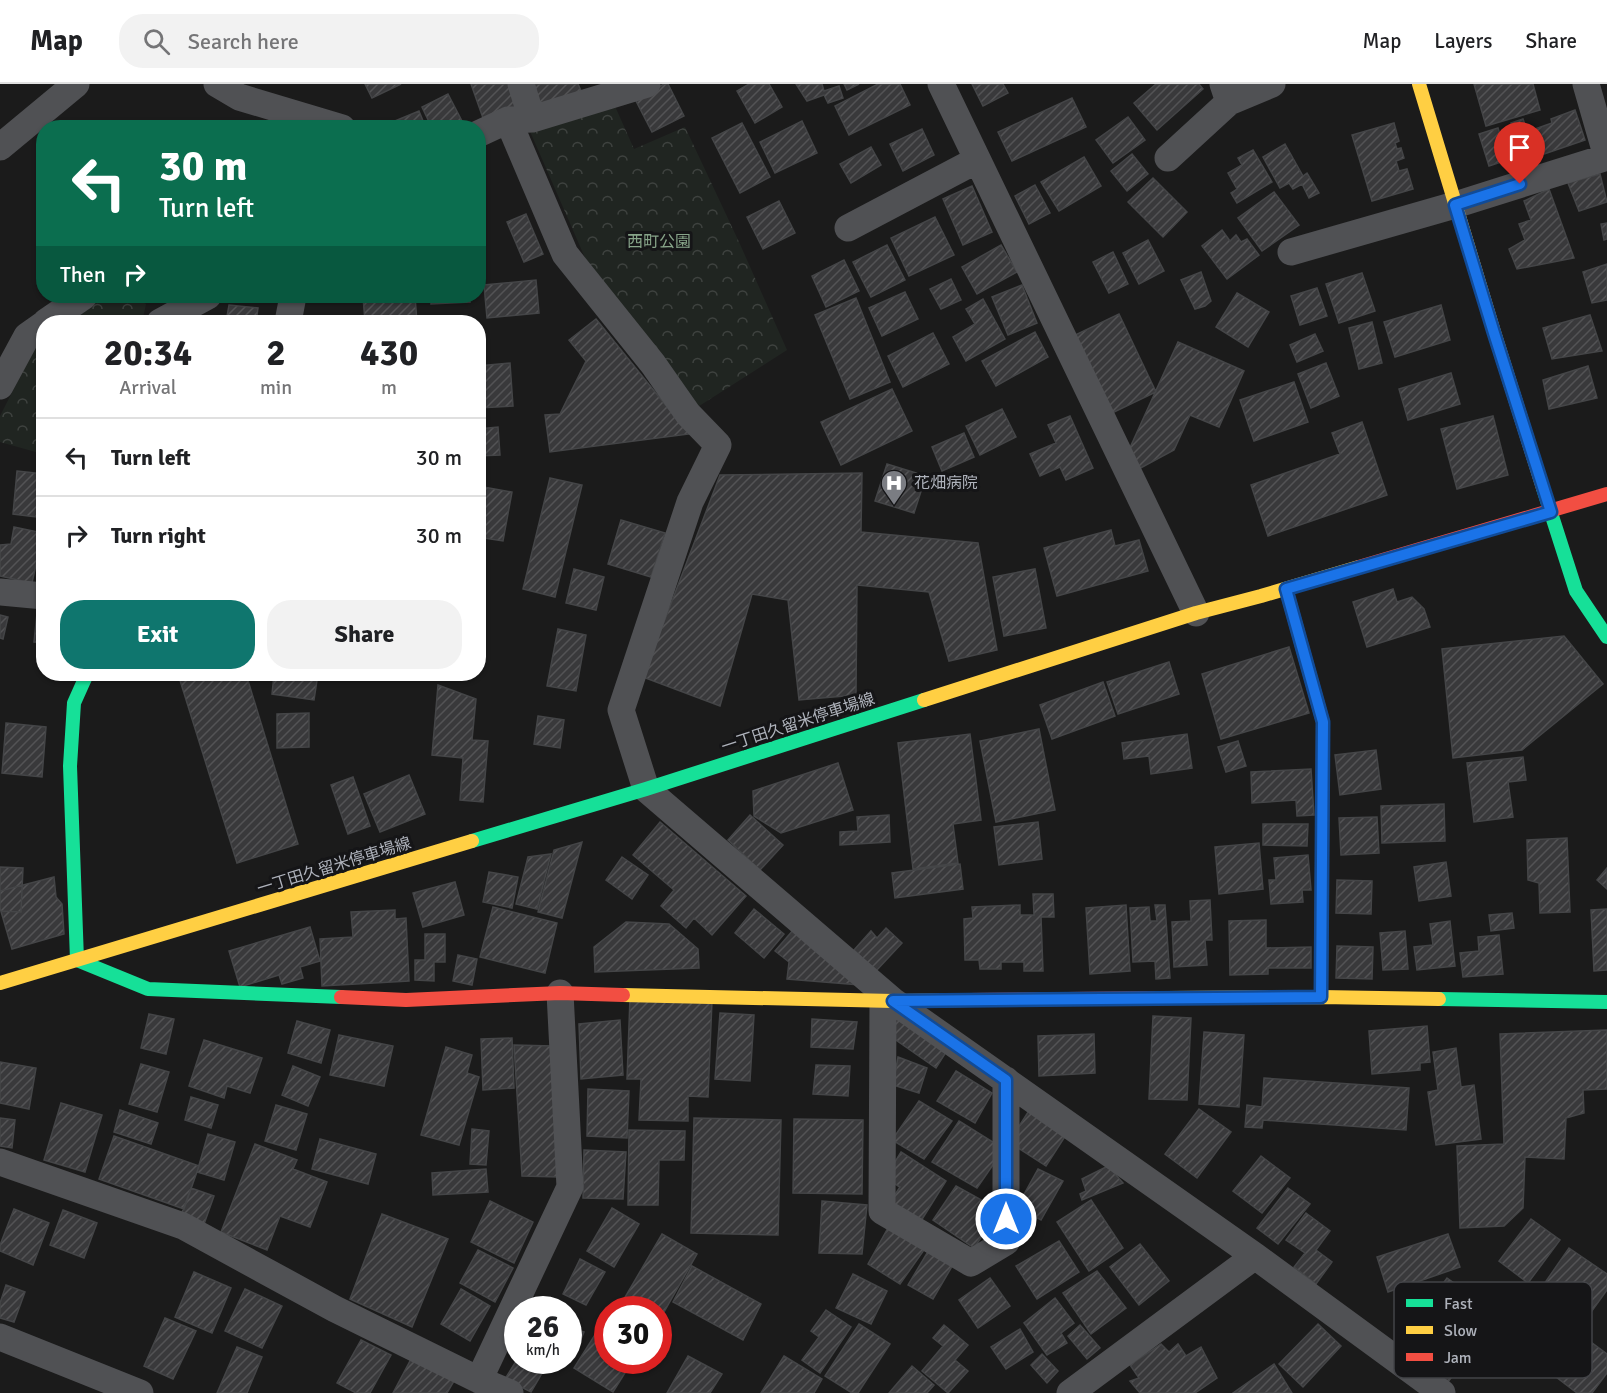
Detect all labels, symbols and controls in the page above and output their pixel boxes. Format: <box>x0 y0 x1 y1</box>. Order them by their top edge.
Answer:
search box <box>119 14 539 68</box>
text: Map <box>30 24 83 58</box>
icon: search <box>140 25 173 58</box>
text: Search here <box>188 28 299 55</box>
text: Map <box>1363 28 1401 54</box>
text: Layers <box>1434 28 1492 54</box>
text: Share <box>1525 28 1577 54</box>
pin <box>1494 122 1545 184</box>
icon: arrive <box>1503 131 1536 164</box>
text: 30 m <box>159 141 248 192</box>
icon: left <box>60 144 138 222</box>
text: Turn left <box>159 192 254 225</box>
park label: 西町公園 <box>627 232 691 252</box>
icon: right <box>118 258 151 291</box>
text: Then <box>60 261 106 288</box>
text: 20:34 <box>104 331 192 376</box>
text: 2 <box>266 331 286 376</box>
text: 430 <box>360 331 418 376</box>
text: Arrival <box>119 375 177 400</box>
text: min <box>260 375 292 400</box>
text: m <box>381 375 397 400</box>
icon: left <box>60 441 93 474</box>
text: Turn left <box>111 444 191 471</box>
text: 30 m <box>416 444 462 471</box>
hospital icon: 花畑病院 <box>879 468 909 506</box>
place label: 花畑病院 <box>914 473 978 493</box>
icon: right <box>60 519 93 552</box>
text: Turn right <box>111 522 206 549</box>
text: 30 m <box>416 522 462 549</box>
button: Exit <box>60 600 255 669</box>
button: Share <box>267 600 462 669</box>
street label: 一丁田久留米停車場線 <box>719 689 877 757</box>
street label: 一丁田久留米停車場線 <box>255 833 413 899</box>
position arrow <box>974 1187 1038 1251</box>
legend <box>1394 1282 1592 1378</box>
text: Fast <box>1444 1294 1473 1314</box>
speed limit sign: 30 <box>594 1296 672 1374</box>
text: 26 <box>527 1309 559 1346</box>
text: Slow <box>1444 1321 1478 1341</box>
text: km/h <box>526 1341 560 1359</box>
text: Jam <box>1444 1348 1472 1368</box>

